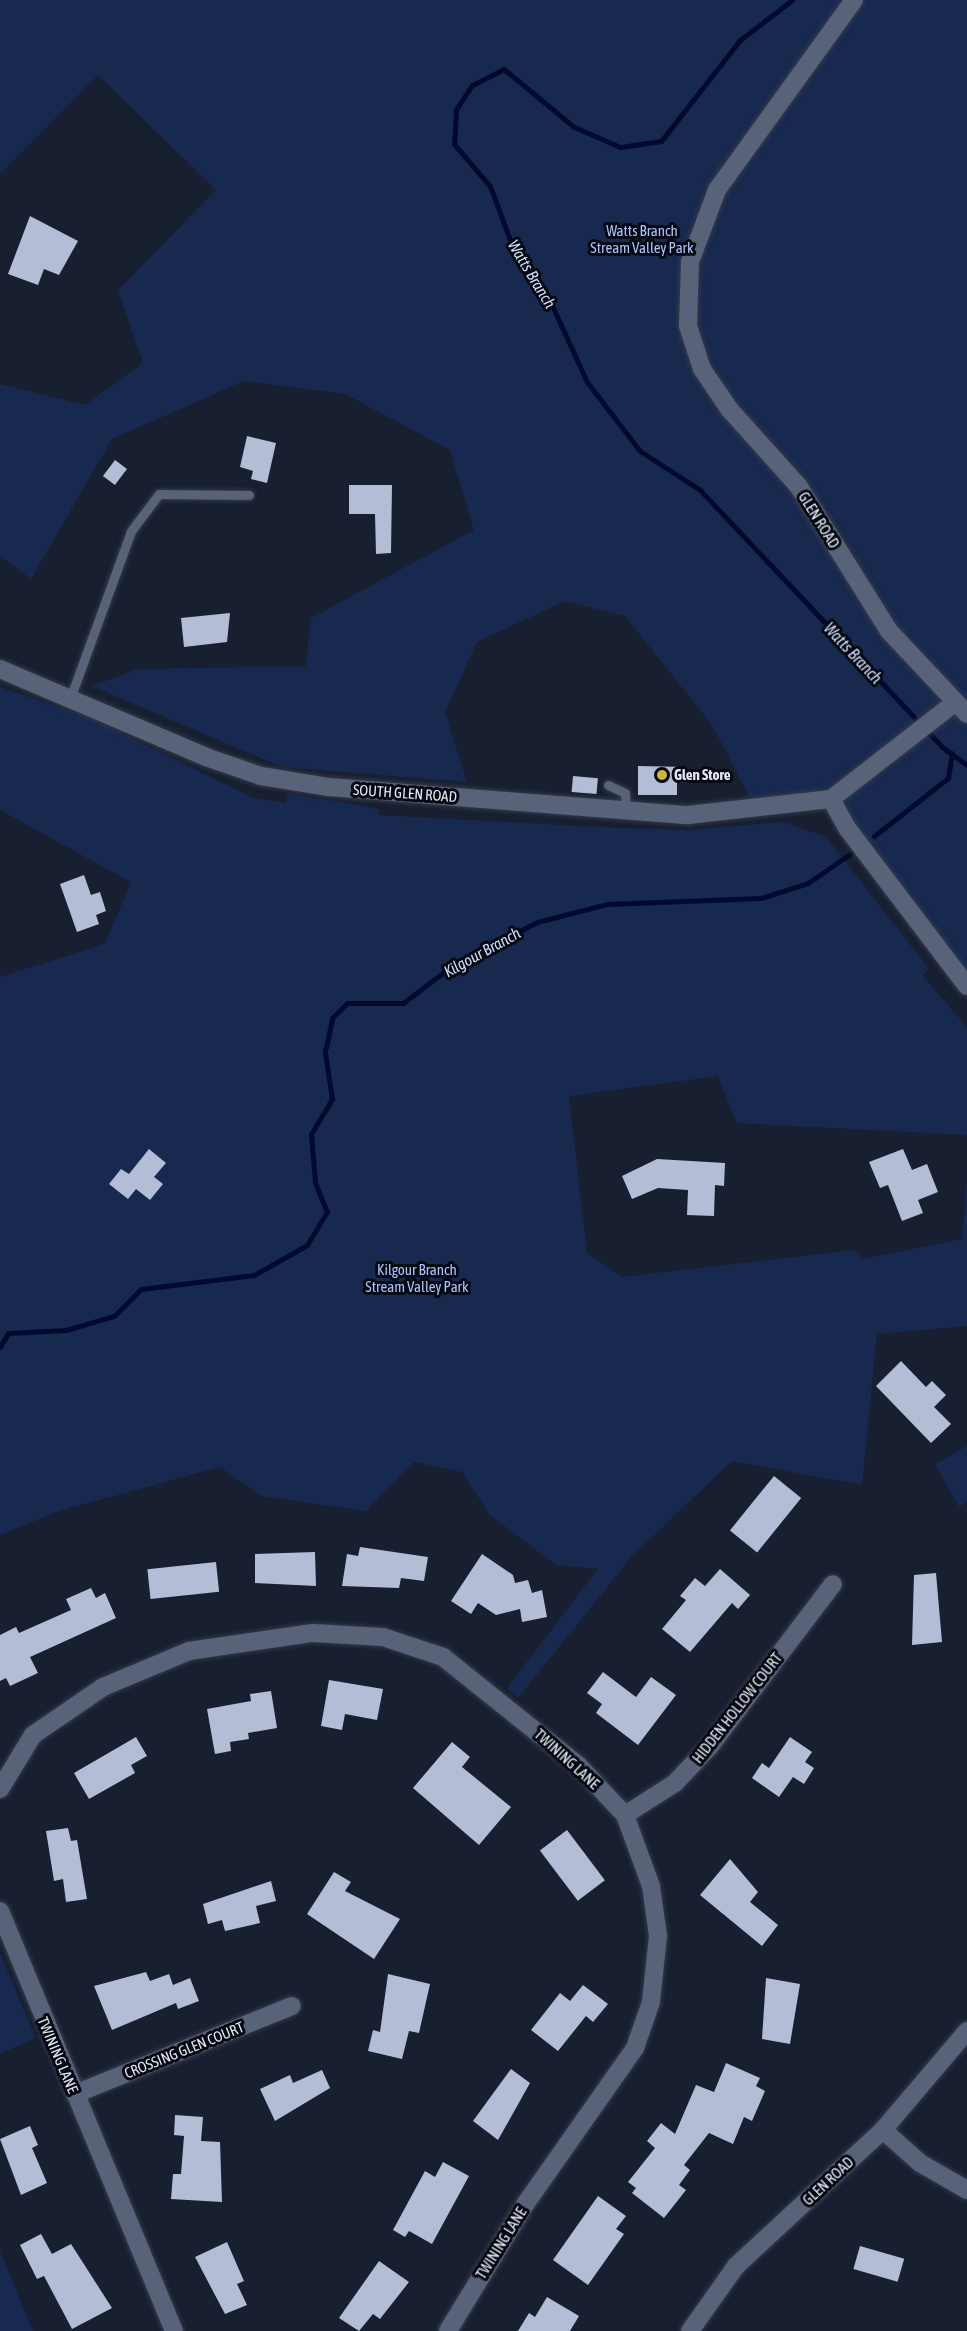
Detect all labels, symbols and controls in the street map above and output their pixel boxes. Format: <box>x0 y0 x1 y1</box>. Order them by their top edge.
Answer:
park label: Watts Branch Stream Valley Park <box>590 221 694 256</box>
water label: Watts Branch <box>504 236 560 312</box>
street label: GLEN ROAD <box>795 489 843 551</box>
water label: Watts Branch <box>820 619 886 687</box>
place label: Glen Store <box>674 766 731 784</box>
marker: Glen Store <box>655 768 669 782</box>
street label: SOUTH GLEN ROAD <box>352 780 458 806</box>
water label: Kilgour Branch <box>440 923 524 981</box>
park label: Kilgour Branch Stream Valley Park <box>365 1260 469 1295</box>
street label: HIDDEN HOLLOW COURT <box>688 1649 786 1767</box>
street label: TWINING LANE <box>531 1725 603 1793</box>
street label: TWINING LANE <box>34 2014 82 2096</box>
street label: CROSSING GLEN COURT <box>122 2018 246 2082</box>
street label: GLEN ROAD <box>799 2153 857 2209</box>
street label: TWINING LANE <box>472 2204 530 2282</box>

